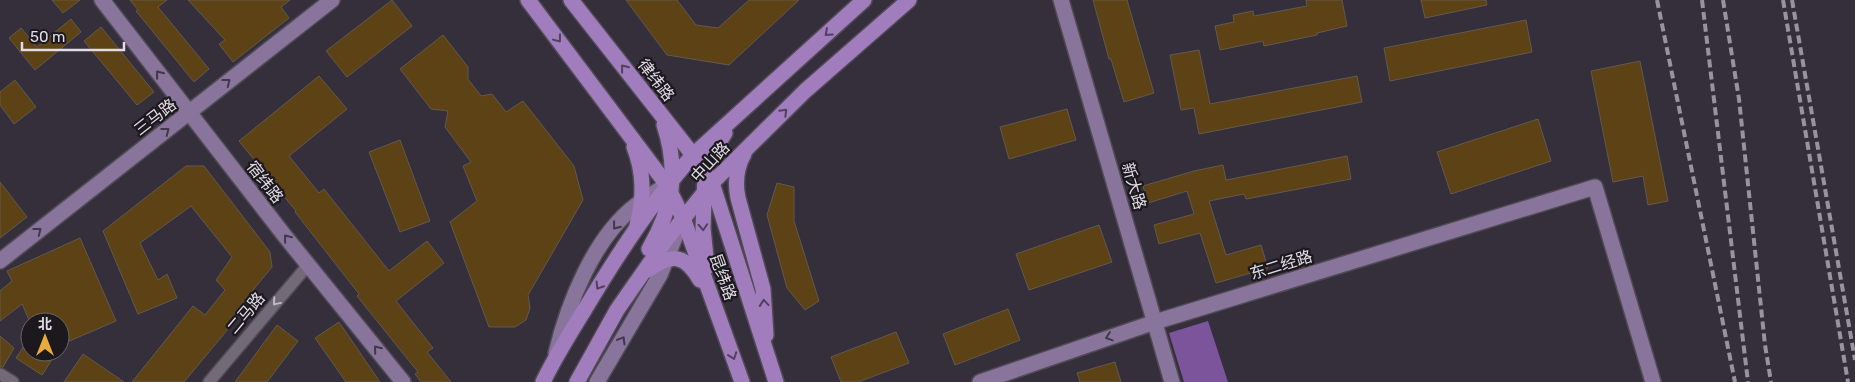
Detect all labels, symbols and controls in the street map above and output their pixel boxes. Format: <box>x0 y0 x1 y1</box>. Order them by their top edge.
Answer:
scale bar <box>22 20 125 52</box>
one-way arrow <box>824 27 833 36</box>
text: 50 m <box>30 28 65 46</box>
one-way arrow <box>552 33 560 42</box>
street label: 律纬路 <box>634 55 678 105</box>
one-way arrow <box>621 64 630 73</box>
one-way arrow <box>157 71 165 80</box>
one-way arrow <box>222 79 231 88</box>
street label: 三马路 <box>130 95 180 139</box>
one-way arrow <box>778 109 787 118</box>
one-way arrow <box>160 128 169 136</box>
street label: 中山路 <box>687 138 733 186</box>
street label: 宿纬路 <box>243 157 287 207</box>
street label: 新大路 <box>1118 160 1150 212</box>
one-way arrow <box>613 220 622 229</box>
one-way arrow <box>698 224 708 231</box>
one-way arrow <box>32 228 42 237</box>
one-way arrow <box>284 235 292 244</box>
street label: 东二经路 <box>1248 247 1314 283</box>
street label: 昆纬路 <box>706 251 740 303</box>
one-way arrow <box>595 281 605 290</box>
street label: 二马路 <box>223 289 269 337</box>
one-way arrow <box>274 296 282 305</box>
one-way arrow <box>759 299 770 307</box>
north arrow <box>20 312 70 362</box>
text: 北 <box>38 316 52 333</box>
one-way arrow <box>1106 332 1114 342</box>
one-way arrow <box>615 336 625 345</box>
one-way arrow <box>375 346 383 355</box>
one-way arrow <box>727 352 737 360</box>

